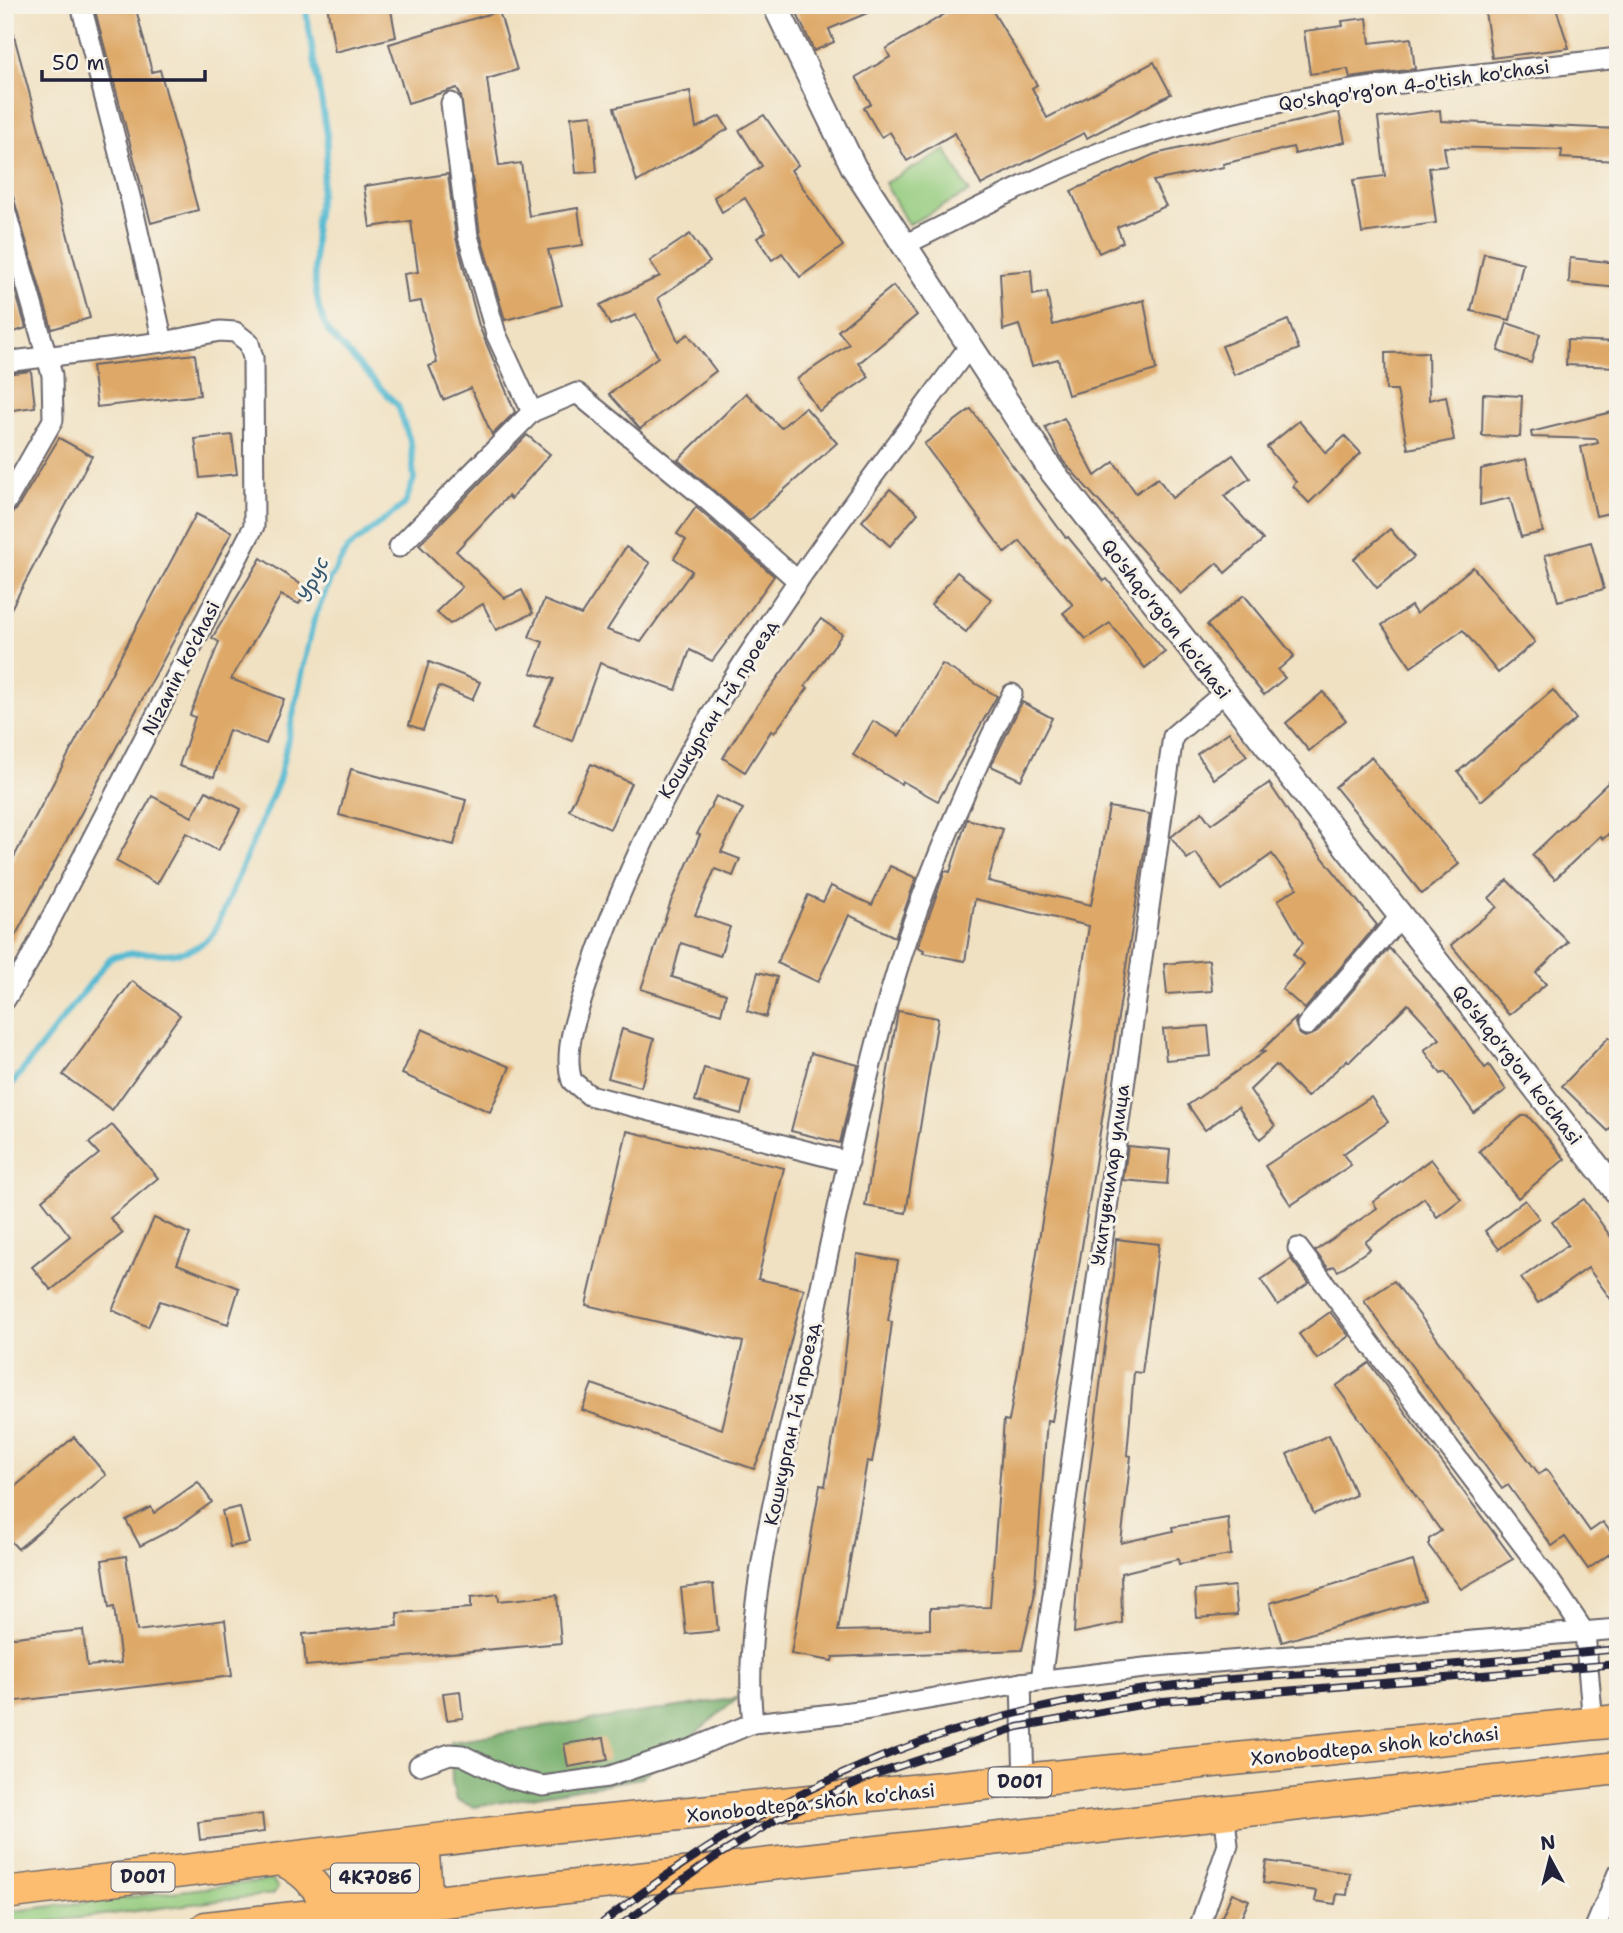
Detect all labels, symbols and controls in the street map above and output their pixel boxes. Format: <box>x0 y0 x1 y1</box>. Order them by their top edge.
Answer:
scale bar <box>42 38 205 82</box>
text: 50 m <box>52 49 105 77</box>
street label: Qo'shqo'rg'on 4-o'tish ko'chasi <box>1277 54 1551 116</box>
street label: Qo'shqo'rg'on ko'chasi <box>1096 534 1236 704</box>
water label: Урус <box>290 552 336 606</box>
street label: Nizanin ko'chasi <box>136 597 226 739</box>
street label: Кошкурган 1-й проезд <box>653 615 783 803</box>
street label: Qo'shqo'rg'on ko'chasi <box>1447 980 1587 1150</box>
street label: Укитувчилар улица <box>1085 1082 1135 1267</box>
street label: Кошкурган 1-й проезд <box>758 1320 826 1528</box>
street label: Xonobodtepa shoh ko'chasi <box>1250 1721 1500 1771</box>
road number: D001 <box>988 1768 1052 1797</box>
street label: Xonobodtepa shoh ko'chasi <box>686 1778 936 1828</box>
north arrow <box>1514 1825 1584 1895</box>
text: N <box>1539 1829 1557 1856</box>
road number: D001 <box>111 1863 174 1892</box>
road number: 4К708б <box>331 1864 419 1892</box>

